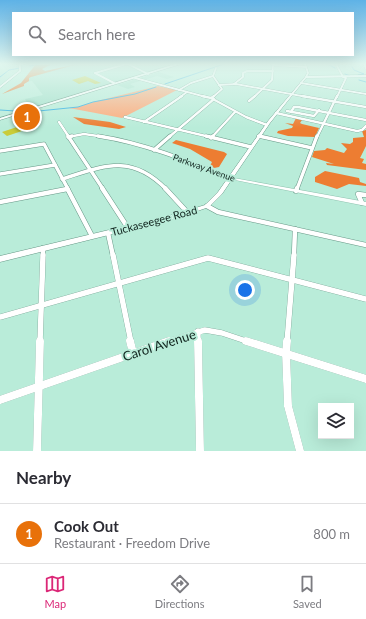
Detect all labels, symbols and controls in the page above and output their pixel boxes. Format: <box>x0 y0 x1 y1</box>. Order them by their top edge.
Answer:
search box <box>12 12 354 56</box>
icon: search <box>26 23 48 45</box>
text: Search here <box>58 25 135 43</box>
pin: 1 <box>14 102 40 132</box>
street label: Parkway Avenue <box>172 151 237 184</box>
street label: Tuckaseegee Road <box>109 203 198 238</box>
your location <box>235 280 255 300</box>
street label: Carol Avenue <box>120 326 198 364</box>
map controls <box>318 403 354 439</box>
button: layers <box>318 403 354 439</box>
text: Nearby <box>16 467 71 488</box>
text: Cook Out <box>54 517 119 535</box>
text: 1 <box>25 526 33 542</box>
text: 800 m <box>313 526 350 542</box>
text: Restaurant · Freedom Drive <box>54 535 210 551</box>
tab: Map <box>44 573 66 610</box>
tab: Directions <box>155 573 204 610</box>
tab: Saved <box>293 573 322 610</box>

